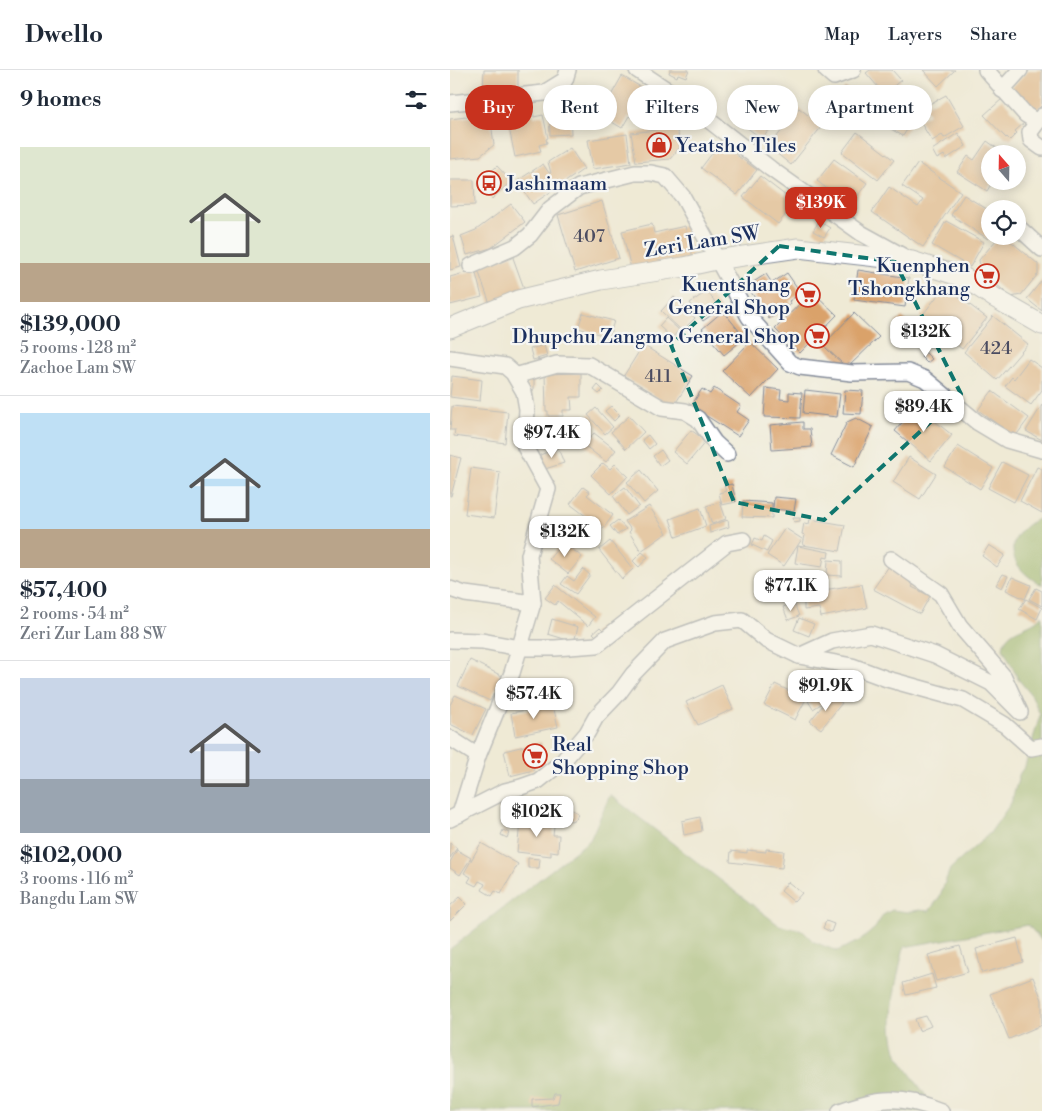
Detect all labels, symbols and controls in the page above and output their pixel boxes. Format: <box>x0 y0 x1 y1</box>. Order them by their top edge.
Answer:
text: Dwello <box>25 20 103 50</box>
text: Map <box>825 23 860 46</box>
text: Layers <box>888 23 942 46</box>
text: Share <box>970 23 1017 46</box>
chip: Buy <box>465 85 533 130</box>
chip: Rent <box>543 85 617 130</box>
chip: Filters <box>627 85 717 130</box>
chip: New <box>727 85 798 130</box>
chip: Apartment <box>808 85 932 130</box>
icon: filters <box>402 86 430 114</box>
text: 9 homes <box>20 87 101 113</box>
shop icon: Yeatsho Tiles <box>646 132 672 158</box>
place label: Yeatsho Tiles <box>675 134 796 159</box>
north arrow <box>981 145 1026 190</box>
map controls <box>981 145 1026 245</box>
bus stop icon: Jashimaam <box>476 170 502 196</box>
place label: Jashimaam <box>505 172 608 197</box>
icon: home <box>180 180 270 270</box>
pin: $139K <box>786 186 856 229</box>
text: $139K <box>796 193 846 213</box>
button: locate <box>981 200 1026 245</box>
street label: Zeri Lam SW <box>642 221 763 264</box>
house number: 407 <box>573 225 605 248</box>
place label: Kuenphen Tshongkhang <box>848 254 971 302</box>
supermarket icon: Kuenphen Tshongkhang <box>974 263 1000 289</box>
place label: Kuentshang General Shop <box>668 273 791 321</box>
supermarket icon: Kuentshang General Shop <box>795 282 821 308</box>
text: $139,000 <box>20 312 121 338</box>
pin: $132K <box>891 316 961 358</box>
text: $132K <box>901 322 951 342</box>
supermarket icon: Dhupchu Zangmo General Shop <box>804 323 830 349</box>
place label: Dhupchu Zangmo General Shop <box>512 325 800 350</box>
house number: 424 <box>980 337 1012 360</box>
text: 5 rooms · 128 m² <box>20 338 136 358</box>
text: Zachoe Lam SW <box>20 358 136 378</box>
house number: 411 <box>645 365 672 388</box>
pin: $89.4K <box>883 390 965 433</box>
text: $89.4K <box>895 397 953 417</box>
pin: $97.4K <box>511 416 593 459</box>
text: $97.4K <box>524 423 580 443</box>
icon: home <box>180 445 270 535</box>
pin: $132K <box>530 516 600 558</box>
text: $132K <box>540 522 590 542</box>
pin: $77.1K <box>750 570 832 612</box>
text: $77.1K <box>765 576 817 596</box>
text: $57,400 <box>20 578 107 604</box>
text: 2 rooms · 54 m² <box>20 604 129 624</box>
text: Zeri Zur Lam 88 SW <box>20 624 166 644</box>
pin: $91.9K <box>785 670 867 712</box>
text: $91.9K <box>799 676 853 696</box>
pin: $57.4K <box>493 678 575 720</box>
text: $57.4K <box>506 684 562 704</box>
icon: home <box>180 710 270 800</box>
place label: Real Shopping Shop <box>552 733 689 781</box>
supermarket icon: Real Shopping Shop <box>522 743 548 769</box>
pin: $102K <box>502 796 572 838</box>
text: $102K <box>511 802 563 822</box>
text: $102,000 <box>20 843 122 869</box>
text: 3 rooms · 116 m² <box>20 869 133 889</box>
text: Bangdu Lam SW <box>20 889 138 909</box>

